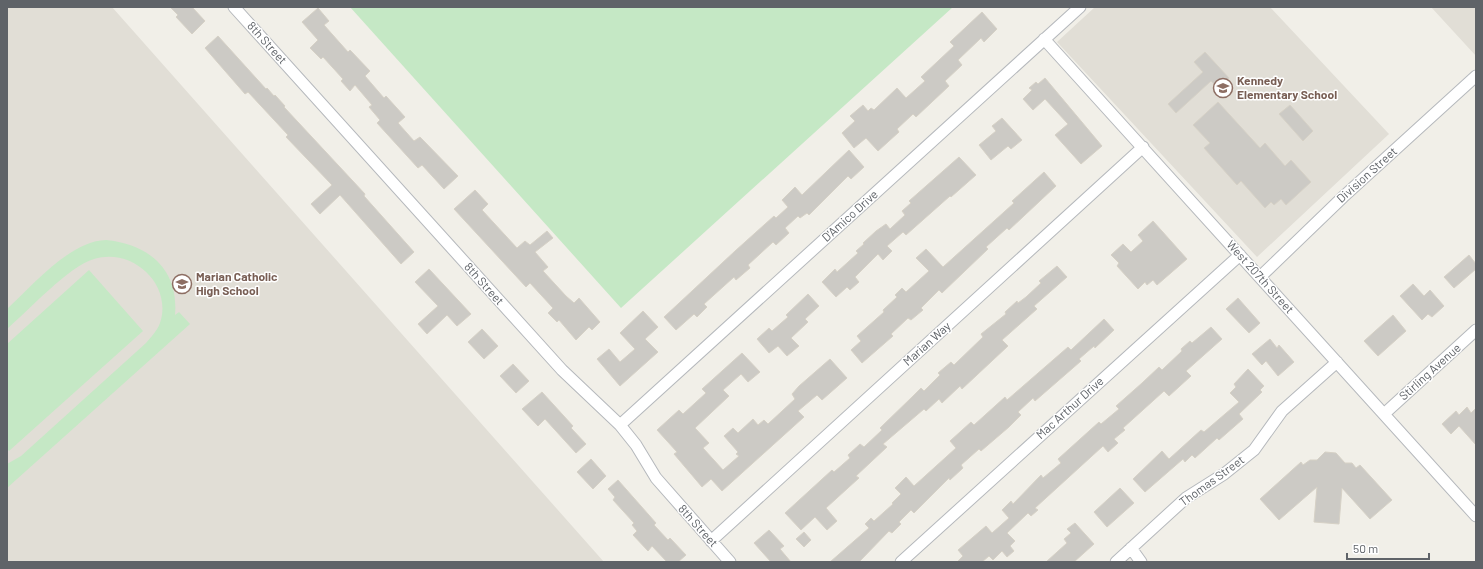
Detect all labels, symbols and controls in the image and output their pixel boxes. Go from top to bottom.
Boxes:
street label: 8th Street [245,18,290,66]
place label: Kennedy Elementary School [1237,73,1337,101]
school or university icon: Kennedy Elementary School [1212,77,1234,99]
street label: Division Street [1333,144,1399,205]
street label: D'Amico Drive [818,186,880,244]
street label: West 207th Street [1224,237,1297,316]
street label: 8th Street [462,259,507,307]
place label: Marian Catholic High School [196,269,278,297]
school or university icon: Marian Catholic High School [171,273,193,295]
street label: Marian Way [900,318,953,368]
street label: Stirling Avenue [1396,340,1463,403]
street label: Mac Arthur Drive [1033,373,1106,441]
street label: Thomas Street [1176,452,1247,508]
street label: 8th Street [676,501,721,549]
scale bar [1347,535,1429,561]
text: 50 m [1353,541,1378,555]

